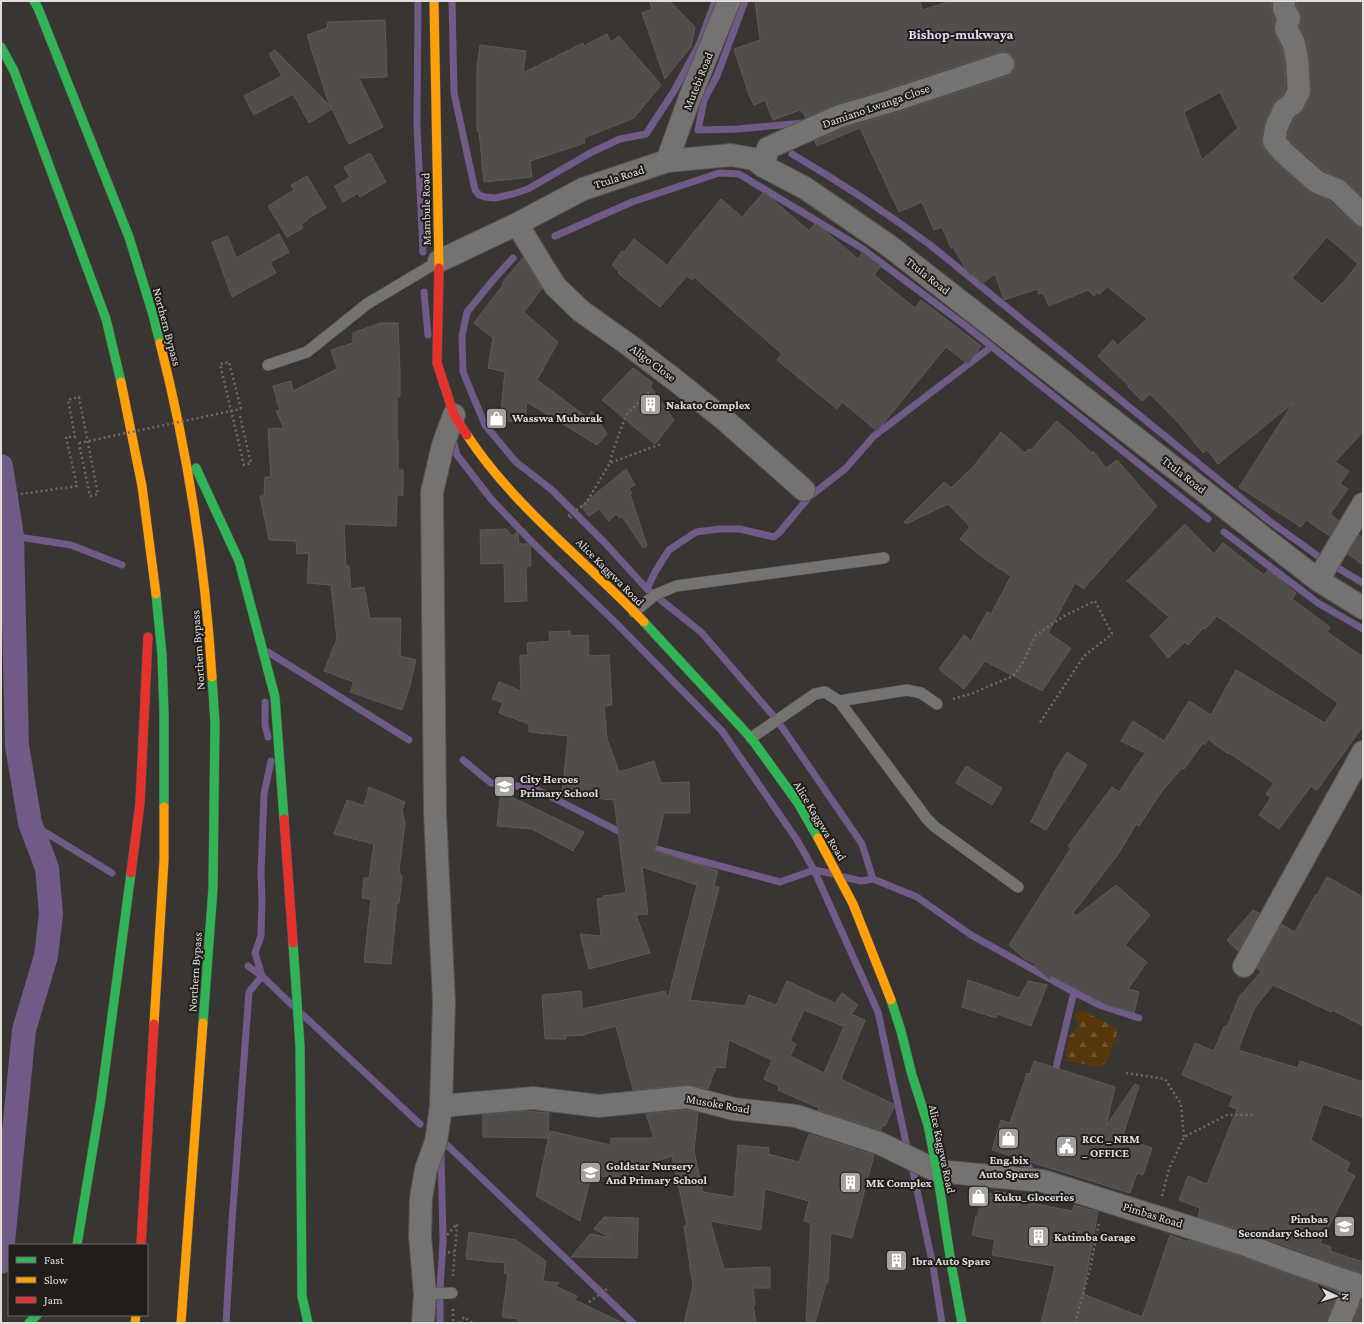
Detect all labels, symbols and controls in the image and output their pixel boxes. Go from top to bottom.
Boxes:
district label: Bishop-mukwaya [909,26,1014,42]
street label: Mutebi Road [680,49,716,112]
street label: Damiano Lwanga Close [820,81,932,131]
street label: Ttula Road [592,162,647,192]
street label: Mambule Road [418,172,434,245]
street label: Ttula Road [903,254,953,298]
street label: Northern Bypass [150,287,184,368]
street label: Aligo Close [628,341,678,385]
building icon: Nakato Complex [638,392,664,418]
place label: Nakato Complex [666,398,751,412]
shop icon: Wasswa Mubarak [484,405,510,431]
place label: Wasswa Mubarak [511,411,603,425]
street label: Ttula Road [1159,453,1209,497]
street label: Alice Kaggwa Road [573,535,647,609]
street label: Northern Bypass [188,609,208,690]
place label: City Heroes Primary School [520,772,599,800]
school or university icon: City Heroes Primary School [491,773,517,799]
street label: Alice Kaggwa Road [791,779,850,864]
street label: Northern Bypass [185,931,205,1012]
street label: Musoke Road [685,1092,752,1117]
street label: Alice Kaggwa Road [926,1103,958,1195]
shop icon: Eng.bix Auto Spares [996,1126,1022,1152]
place label: RCC _ NRM _ OFFICE [1082,1132,1140,1160]
public building icon: RCC _ NRM _ OFFICE [1053,1133,1079,1159]
place label: Eng.bix Auto Spares [978,1153,1039,1181]
place label: Goldstar Nursery And Primary School [605,1159,708,1187]
school or university icon: Goldstar Nursery And Primary School [578,1160,604,1186]
building icon: MK Complex [838,1170,864,1196]
place label: MK Complex [866,1176,933,1190]
shop icon: Kuku_Gloceries [966,1184,992,1210]
place label: Kuku_Gloceries [994,1190,1074,1204]
street label: Pimbas Road [1121,1199,1185,1231]
place label: Pimbas Secondary School [1238,1212,1329,1240]
school or university icon: Pimbas Secondary School [1331,1213,1357,1239]
building icon: Katimba Garage [1025,1224,1051,1250]
place label: Katimba Garage [1054,1230,1136,1244]
legend [8,1244,148,1316]
building icon: Ibra Auto Spare [883,1248,909,1274]
text: Fast [44,1253,65,1267]
place label: Ibra Auto Spare [912,1254,991,1268]
text: Slow [44,1273,68,1287]
north arrow [1316,1276,1356,1316]
text: Jam [43,1293,63,1307]
text: N [1340,1293,1352,1301]

